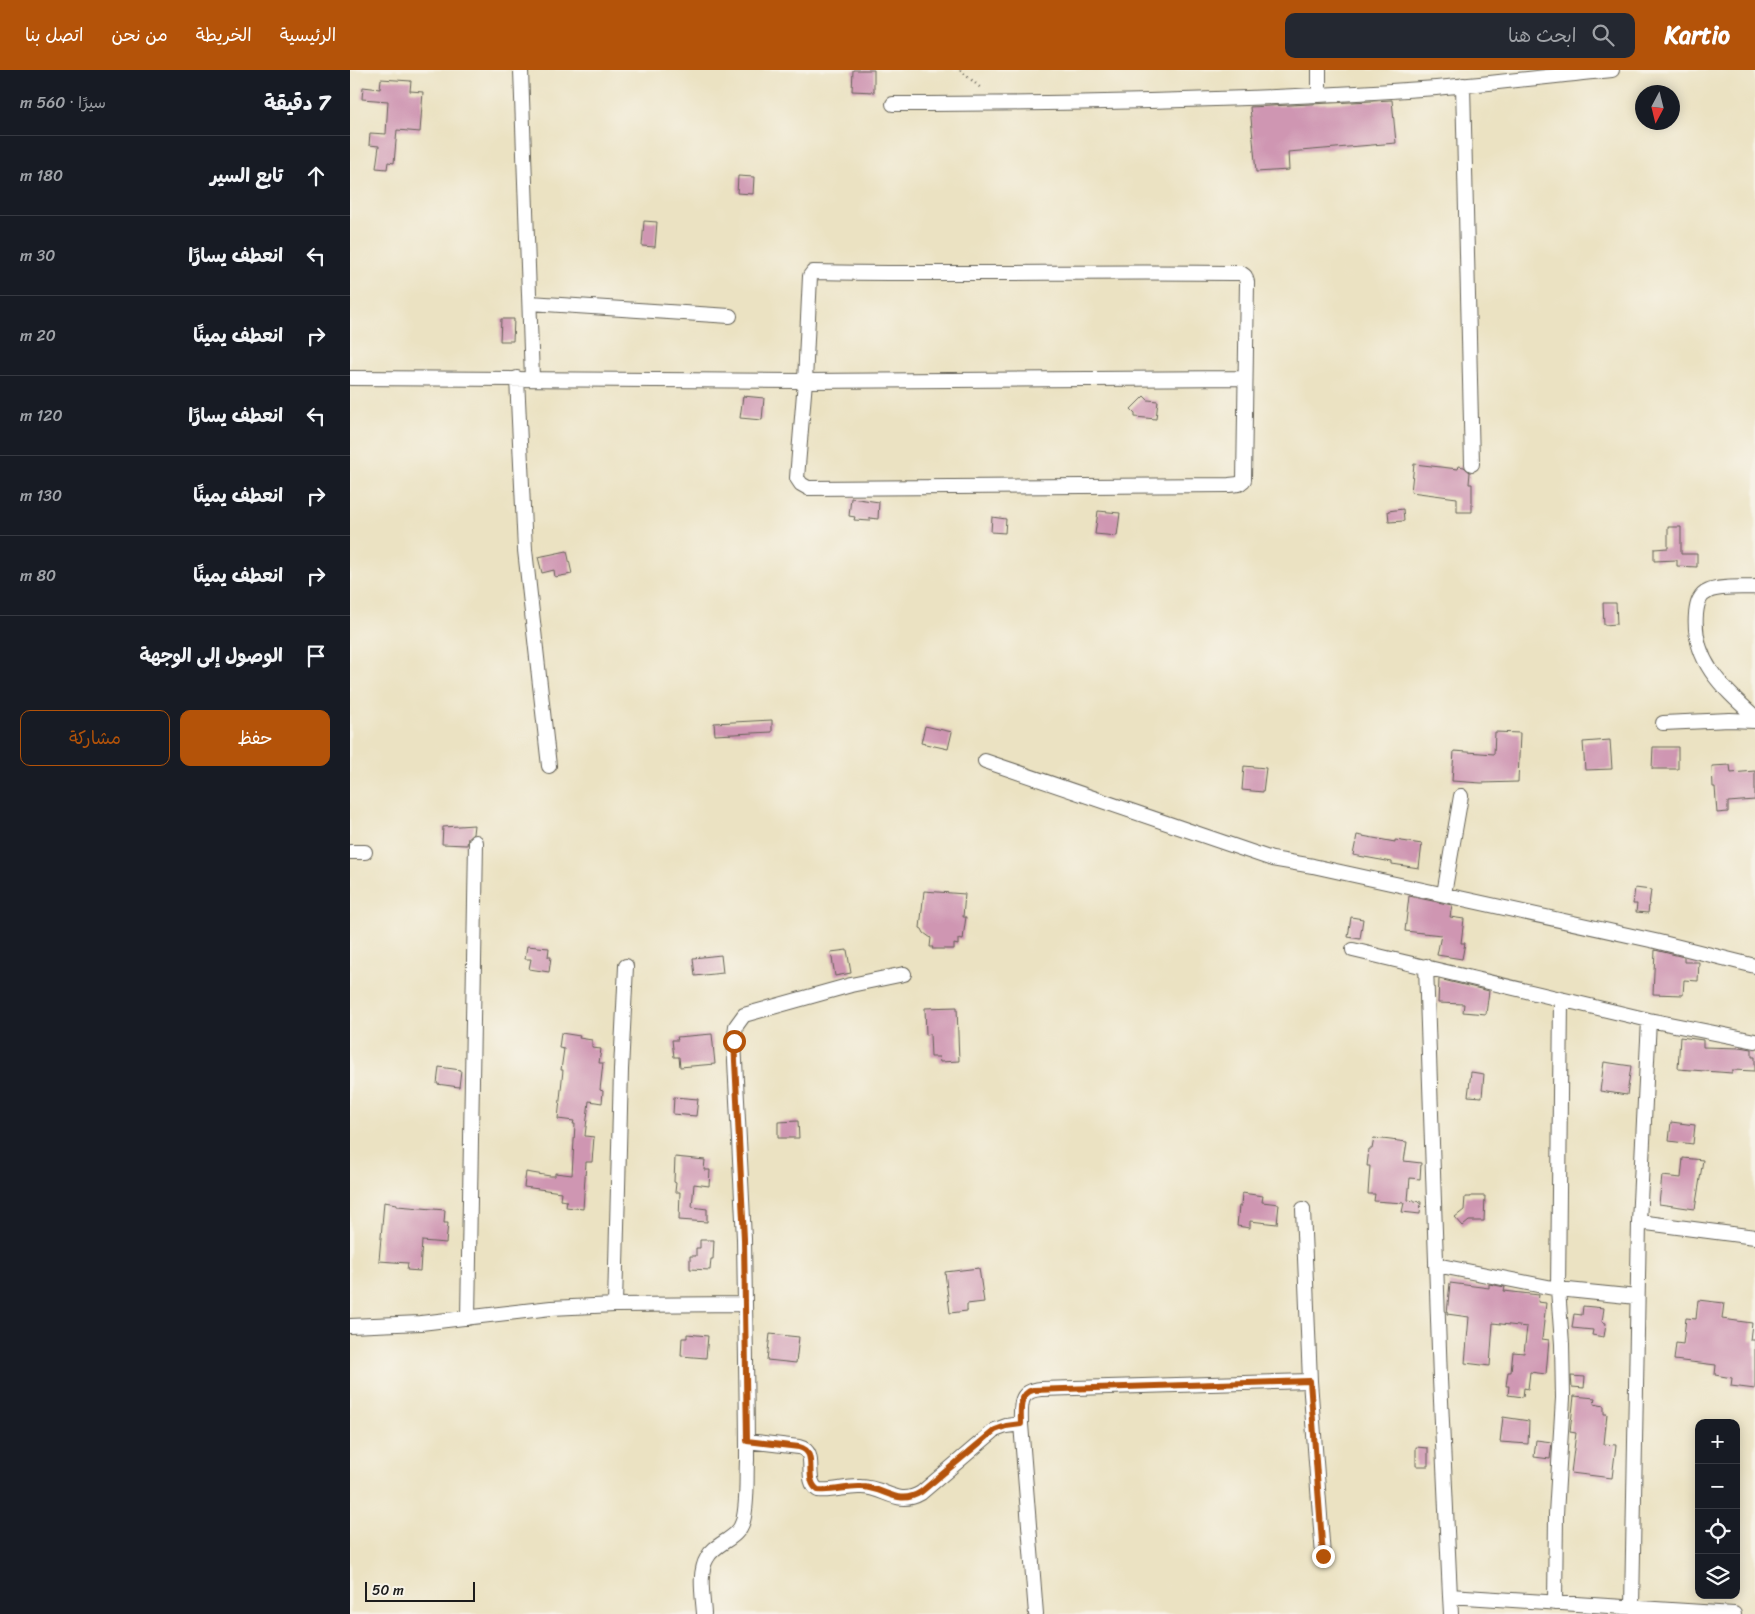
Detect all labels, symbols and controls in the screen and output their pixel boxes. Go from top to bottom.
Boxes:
search box [1285,13,1635,58]
text: Kartio [1665,14,1730,56]
text: اتصل بنا [25,19,84,51]
text: من نحن [112,19,168,51]
text: الخريطة [196,19,252,51]
text: الرئيسية [280,19,336,51]
text: ابحث هنا [1508,19,1577,52]
icon: search [1589,21,1617,49]
text: 7 دقيقة [264,84,330,122]
north arrow [1635,85,1680,130]
text: سيرًا · 560 m [20,88,106,117]
text: تابع السير [210,159,283,192]
text: 180 m [20,161,63,190]
icon: ahead [302,162,330,190]
text: انعطف يسارًا [188,239,283,272]
text: 30 m [20,241,55,270]
icon: left [302,242,330,270]
text: انعطف يمينًا [193,319,283,352]
text: 20 m [20,321,56,350]
icon: right [302,322,330,350]
text: انعطف يسارًا [188,399,283,432]
text: 120 m [20,401,63,430]
icon: left [302,402,330,430]
text: انعطف يمينًا [193,479,283,512]
text: 130 m [20,481,62,510]
icon: right [302,482,330,510]
text: انعطف يمينًا [193,559,283,592]
text: 80 m [20,561,56,590]
icon: right [302,562,330,590]
text: الوصول إلى الوجهة [140,639,283,672]
icon: arrive [302,642,330,670]
button: مشاركة [20,710,170,766]
button: حفظ [180,710,330,766]
route start [723,1030,746,1053]
map controls [1695,1419,1740,1599]
button: + [1695,1419,1740,1464]
button: − [1695,1464,1740,1509]
button: locate [1695,1509,1740,1554]
route end [1312,1545,1335,1568]
button: layers [1695,1554,1740,1599]
text: 50 m [372,1578,404,1603]
scale bar [365,1579,475,1602]

